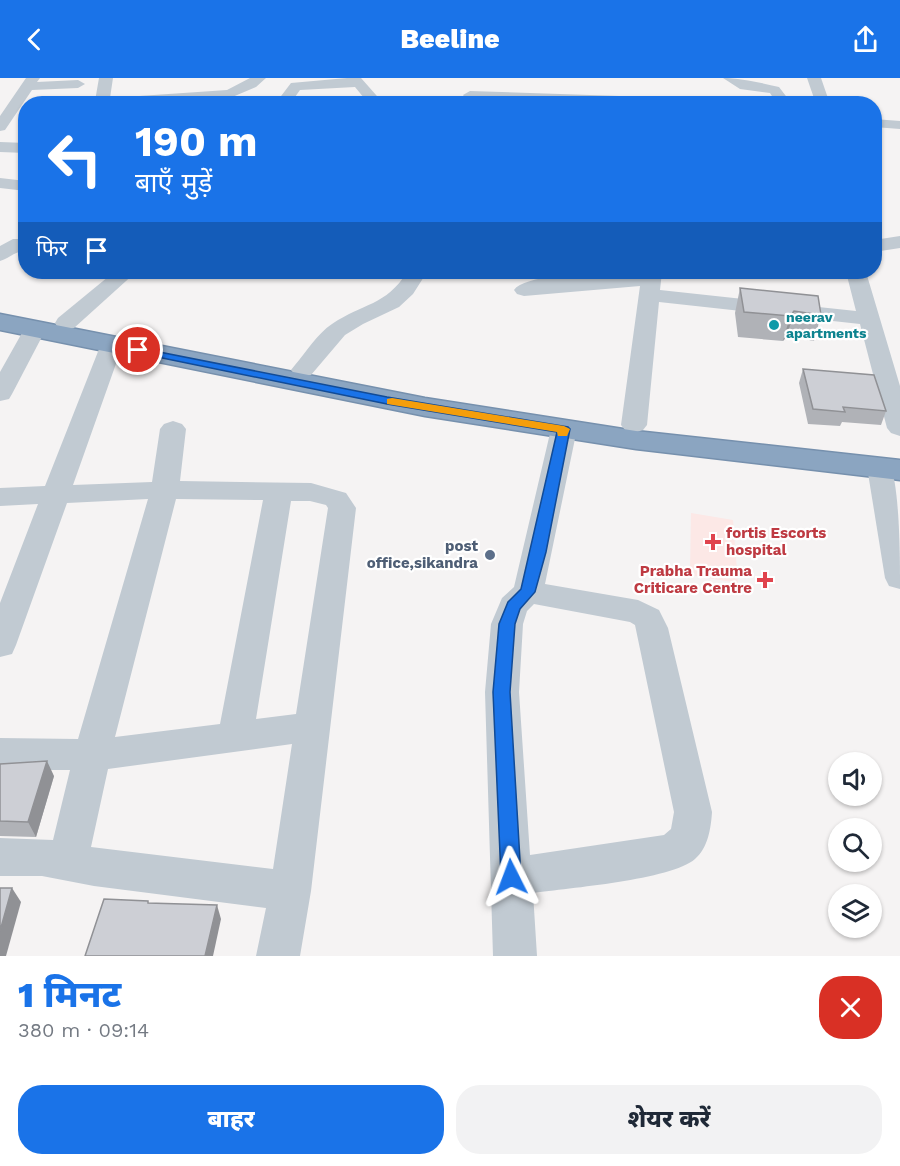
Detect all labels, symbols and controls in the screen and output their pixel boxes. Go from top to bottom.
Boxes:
icon: back [18,23,51,56]
text: Beeline [400,23,500,55]
icon: share [849,23,882,56]
text: 190 m [135,117,258,166]
icon: left [36,120,114,198]
text: बाएँ मुड़ें [135,167,212,199]
icon: arrive [80,234,113,267]
text: फिर [36,236,68,261]
place label: neerav apartments [786,309,867,341]
marker: neerav apartments [767,318,781,332]
pin [112,324,163,375]
icon: arrive [121,333,154,366]
place label: fortis Escorts hospital [726,524,826,559]
marker: fortis Escorts hospital [704,533,722,551]
place label: post office,sikandra [367,537,478,572]
marker: post office,sikandra [483,548,497,562]
place label: Prabha Trauma Criticare Centre [634,562,752,597]
marker: Prabha Trauma Criticare Centre [756,571,774,589]
map controls [828,752,882,938]
button: sound [828,752,882,806]
button: search [828,818,882,872]
position arrow [479,845,543,909]
button: layers [828,884,882,938]
text: 1 मिनट [18,974,121,1016]
button: close [819,976,882,1039]
text: 380 m · 09:14 [18,1018,149,1042]
button: बाहर [18,1085,444,1154]
button: शेयर करें [456,1085,882,1154]

